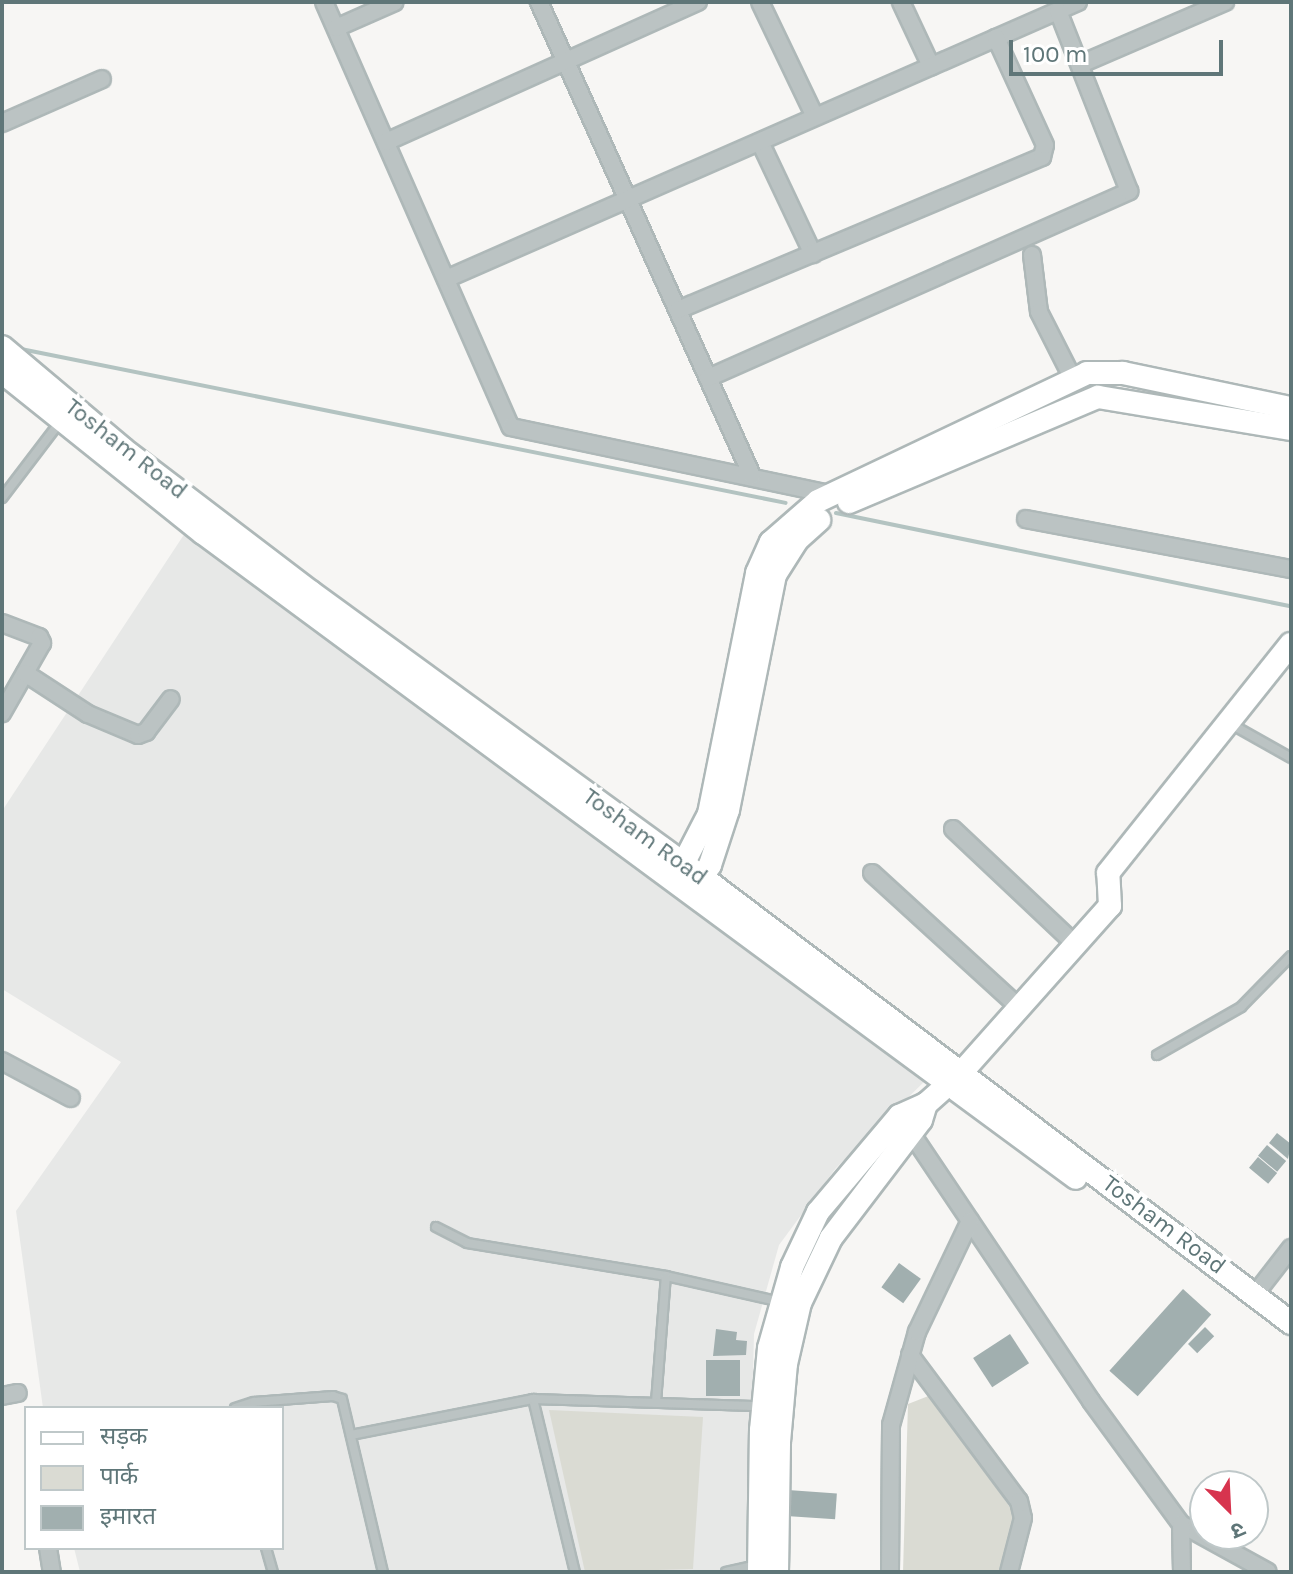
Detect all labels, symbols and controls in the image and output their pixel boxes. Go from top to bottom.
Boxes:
scale bar [1013,24,1227,74]
text: 100 m [1023,40,1088,68]
street label: Tosham Road [59,392,193,506]
street label: Tosham Road [577,782,713,892]
street label: Tosham Road [1097,1169,1231,1281]
legend [24,1406,284,1550]
text: सड़क [100,1422,148,1450]
text: पार्क [100,1462,138,1490]
north arrow [1189,1470,1269,1550]
text: इमारत [100,1502,156,1530]
text: उ [1227,1516,1249,1545]

